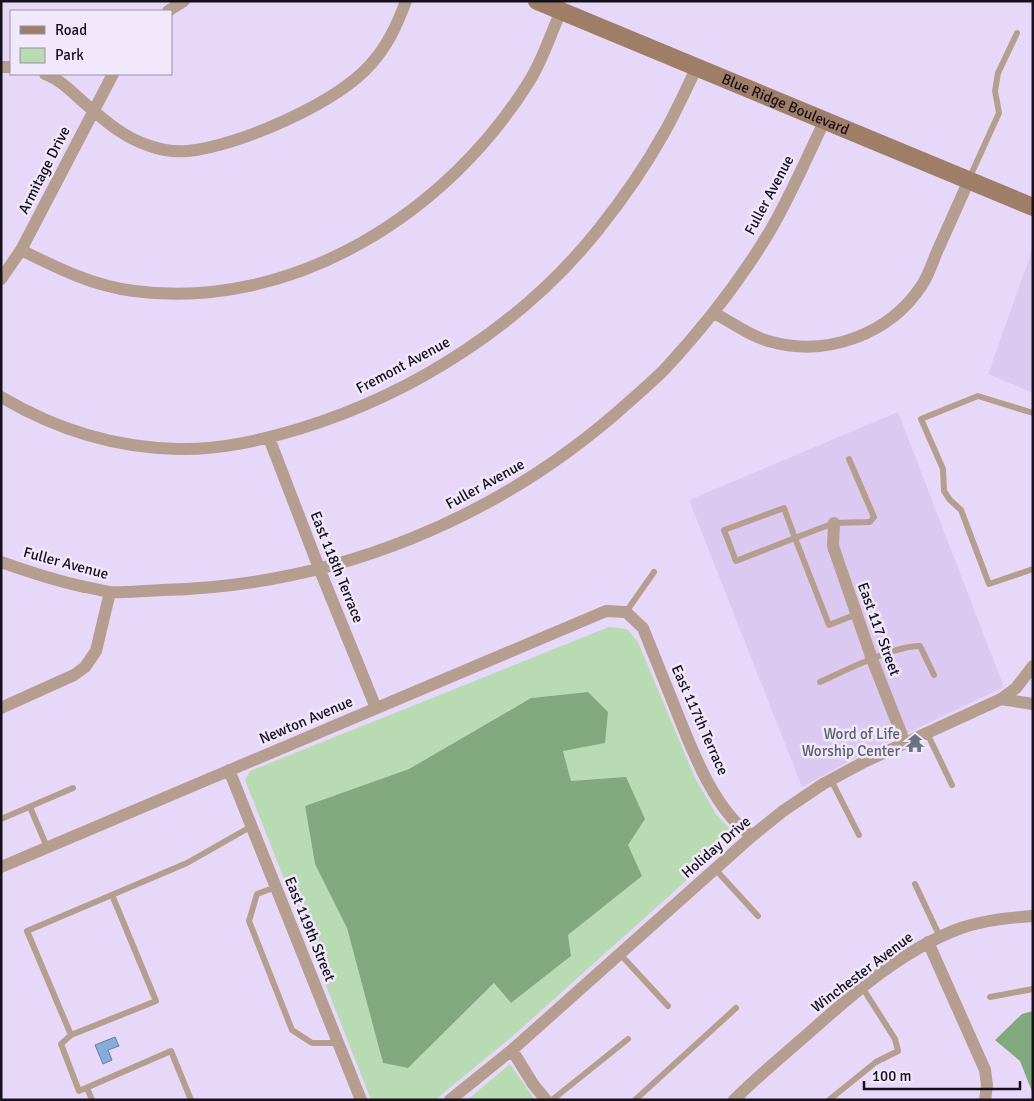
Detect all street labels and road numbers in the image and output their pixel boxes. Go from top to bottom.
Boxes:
street label: Blue Ridge Boulevard [719,70,852,139]
street label: Armitage Drive [14,123,74,217]
street label: Fuller Avenue [741,152,797,238]
street label: Fremont Avenue [353,333,453,397]
street label: Fuller Avenue [442,455,528,513]
street label: East 118th Terrace [306,509,368,625]
street label: Fuller Avenue [21,543,111,583]
street label: East 117 Street [854,580,904,678]
street label: East 117th Terrace [668,662,732,778]
street label: Newton Avenue [257,692,355,748]
street label: Holiday Drive [678,812,754,882]
street label: East 119th Street [281,874,339,984]
street label: Winchester Avenue [808,928,916,1016]

